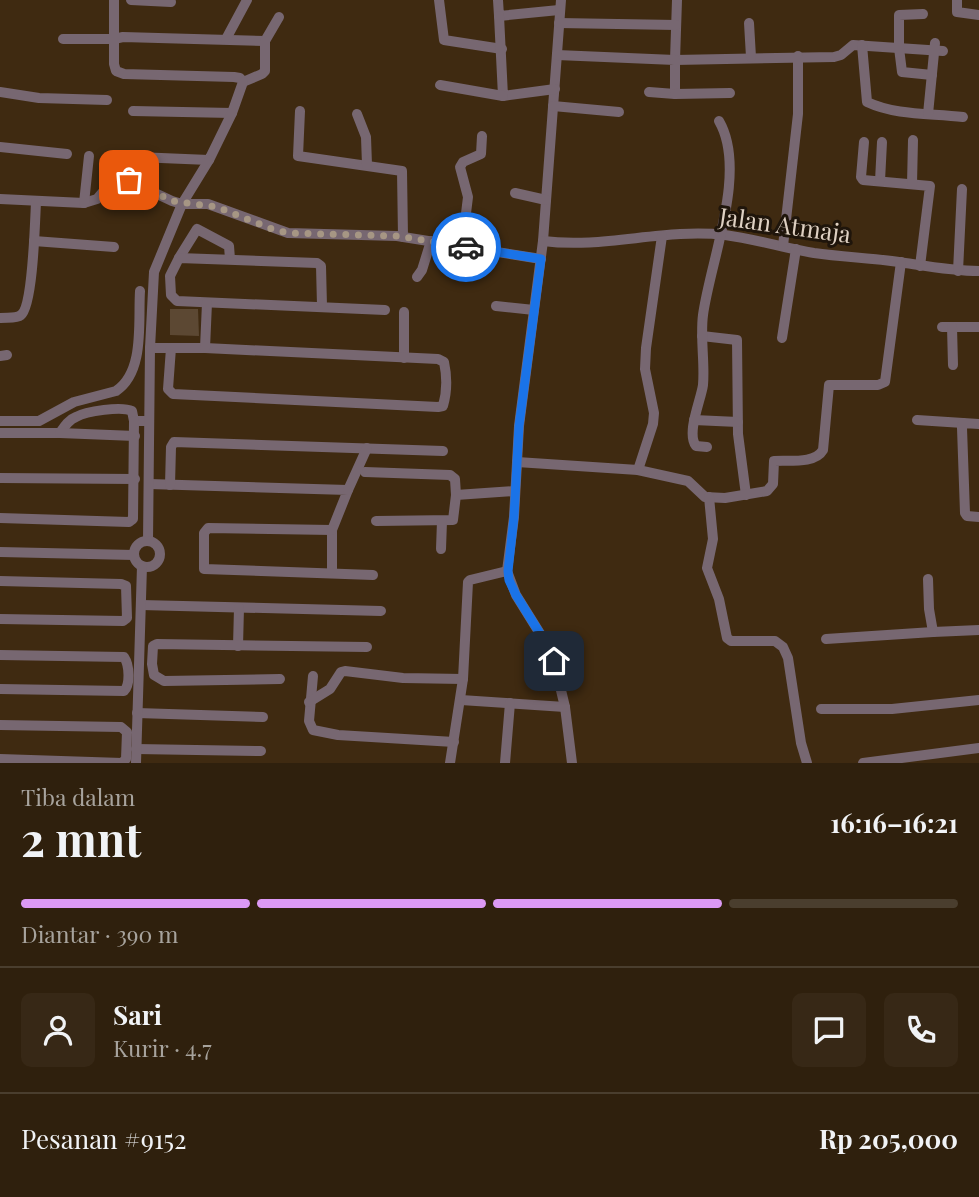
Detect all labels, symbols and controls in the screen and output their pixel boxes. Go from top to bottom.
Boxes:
pin [99,150,159,210]
icon: bag [110,161,148,199]
street label: Jalan Atmaja [716,199,853,249]
courier [431,212,501,282]
icon: car [447,228,485,266]
pin [524,631,584,691]
icon: home [535,642,573,680]
text: Tiba dalam [21,781,135,812]
text: 16:16–16:21 [830,805,958,840]
text: 2 mnt [21,807,141,869]
text: Diantar · 390 m [21,918,178,949]
button: person [21,993,95,1067]
button: chat [792,993,866,1067]
button: phone [884,993,958,1067]
text: Sari [113,997,162,1032]
text: Kurir · 4.7 [113,1032,212,1063]
text: Pesanan #9152 [21,1121,186,1156]
text: Rp 205,000 [819,1121,958,1156]

